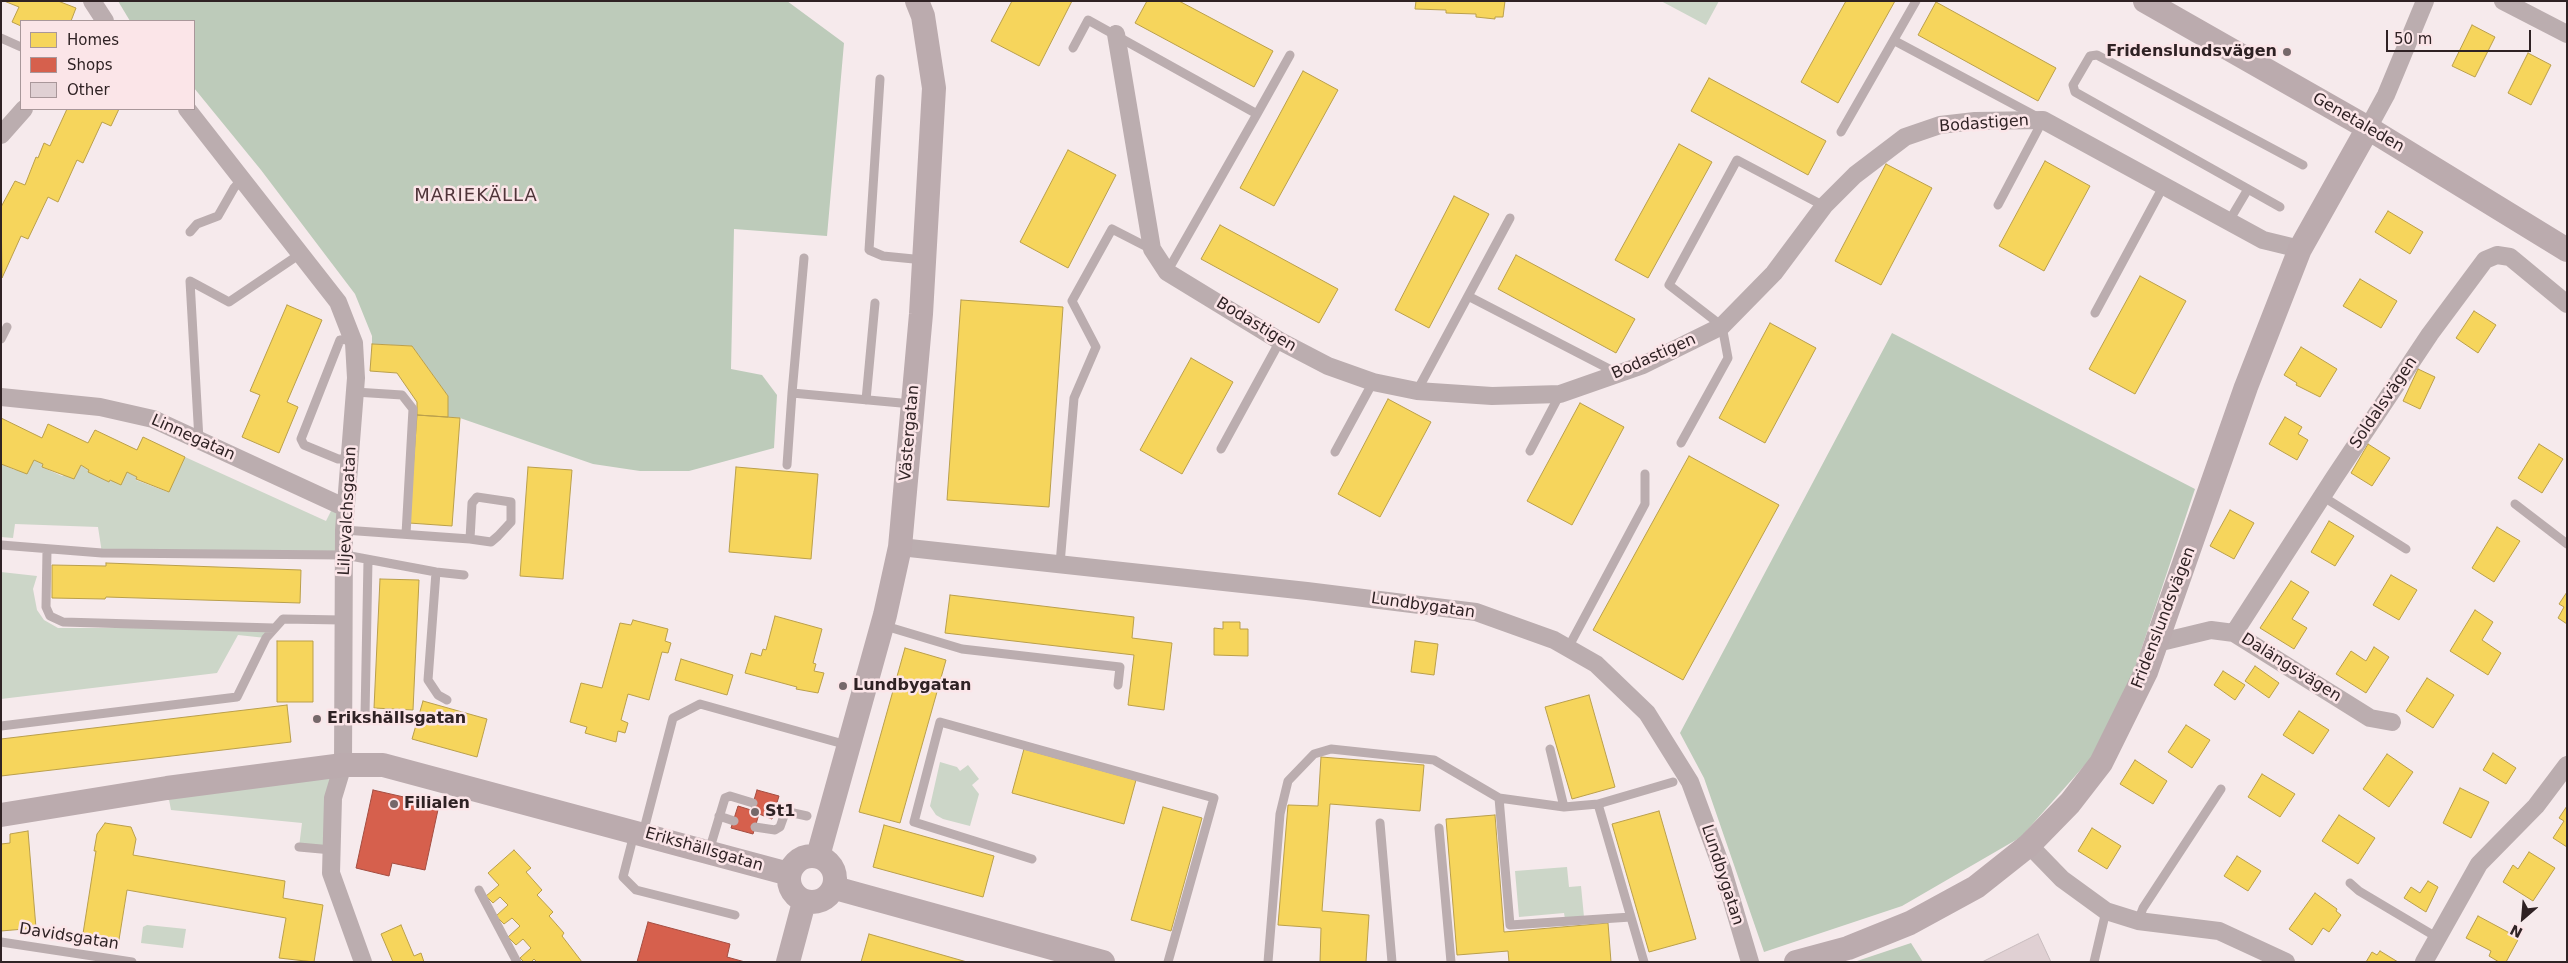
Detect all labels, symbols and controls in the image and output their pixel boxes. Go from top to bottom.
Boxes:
legend [20,20,195,110]
scale bar [2388,20,2533,52]
text: 50 m [2394,30,2432,48]
text: Homes [67,31,119,49]
place label: Fridenslundsvägen [2106,42,2277,62]
marker: Fridenslundsvägen [2281,46,2293,58]
text: Shops [67,56,113,74]
text: Other [67,81,110,99]
street label: Genetaleden [2309,89,2407,157]
street label: Bodastigen [1938,111,2030,137]
district label: MARIEKÄLLA [413,185,539,207]
street label: Bodastigen [1213,294,1299,356]
street label: Bodastigen [1609,330,1699,384]
street label: Soldalsvägen [2346,353,2422,453]
street label: Västergatan [896,384,924,482]
street label: Linnegatan [148,411,238,465]
street label: Liljevalchsgatan [335,446,361,576]
street label: Fridenslundsvägen [2128,544,2200,692]
street label: Lundbygatan [1370,589,1476,623]
street label: Dalängsvägen [2237,630,2345,706]
place label: Lundbygatan [853,676,971,696]
marker: Lundbygatan [837,680,849,692]
place label: Erikshällsgatan [327,709,466,729]
marker: Erikshällsgatan [311,713,323,725]
place label: Filialen [404,794,470,814]
marker: Filialen [388,798,400,810]
place label: St1 [765,802,795,822]
marker: St1 [749,806,761,818]
street label: Lundbygatan [1697,822,1747,928]
street label: Erikshällsgatan [643,824,765,876]
north arrow [2498,893,2548,943]
street label: Davidsgatan [18,920,120,954]
text: N [2507,922,2525,941]

